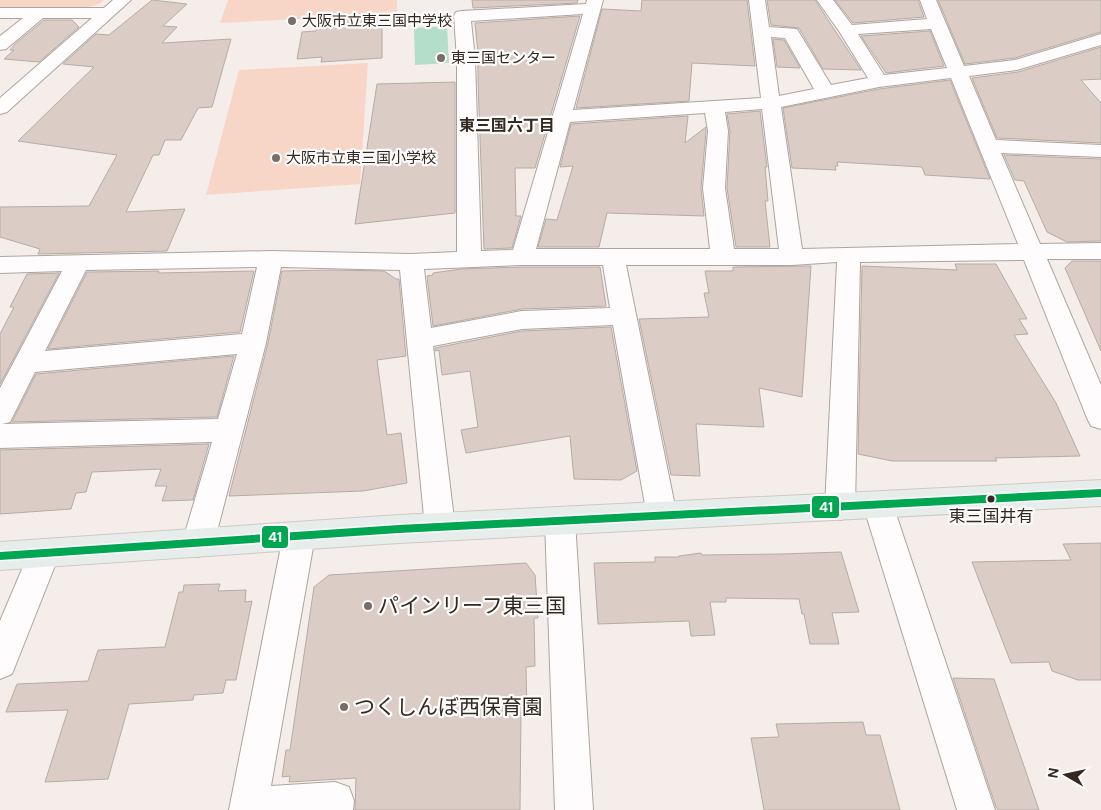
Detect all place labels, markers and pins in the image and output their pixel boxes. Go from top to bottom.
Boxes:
place label: 大阪市立東三国中学校 [302,11,452,31]
marker: 大阪市立東三国中学校 [286,15,298,27]
place label: 東三国センター [451,48,556,68]
marker: 東三国センター [435,52,447,64]
place label: 大阪市立東三国小学校 [286,148,436,168]
marker: 大阪市立東三国小学校 [270,152,282,164]
marker: 東三国井有 [986,494,996,504]
place label: 東三国井有 [949,505,1034,527]
place label: パインリーフ東三国 [378,592,566,620]
marker: パインリーフ東三国 [362,600,374,612]
place label: つくしんぼ西保育園 [354,693,543,721]
marker: つくしんぼ西保育園 [338,701,350,713]

